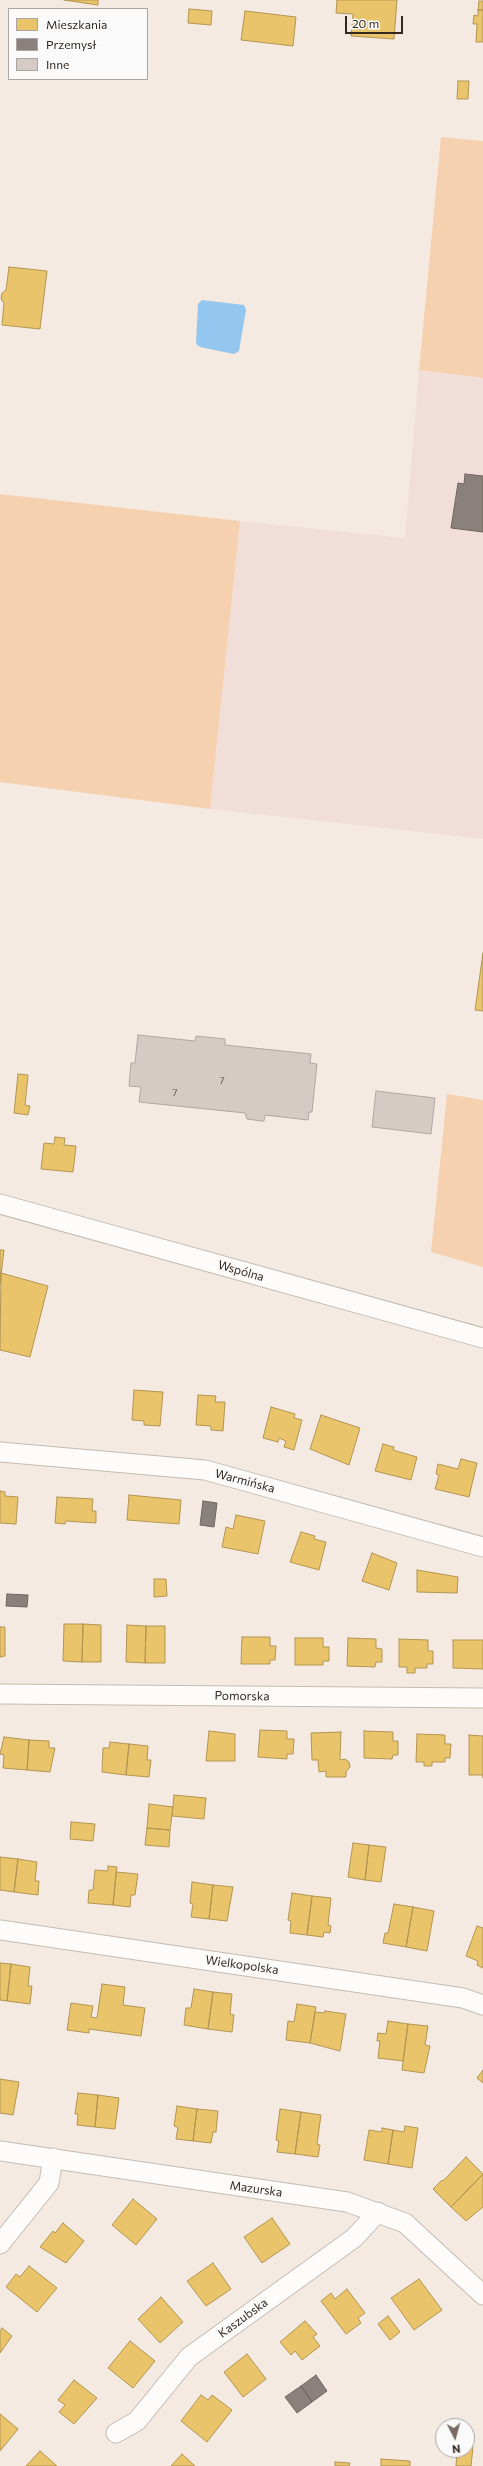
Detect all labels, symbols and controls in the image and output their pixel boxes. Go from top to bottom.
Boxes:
legend [8,8,148,80]
scale bar [347,8,405,34]
text: 20 m [352,16,379,30]
text: Mieszkania [46,17,107,31]
text: Przemysł [46,37,96,51]
text: Inne [46,57,69,71]
house number: 7 [219,1075,225,1087]
house number: 7 [172,1087,178,1099]
street label: Wspólna [216,1258,266,1284]
street label: Warmińska [214,1466,276,1496]
street label: Pomorska [214,1688,270,1704]
street label: Wielkopolska [205,1953,279,1977]
street label: Mazurska [229,2178,283,2200]
street label: Kaszubska [215,2295,271,2341]
north arrow [435,2418,475,2458]
text: N [451,2443,461,2456]

